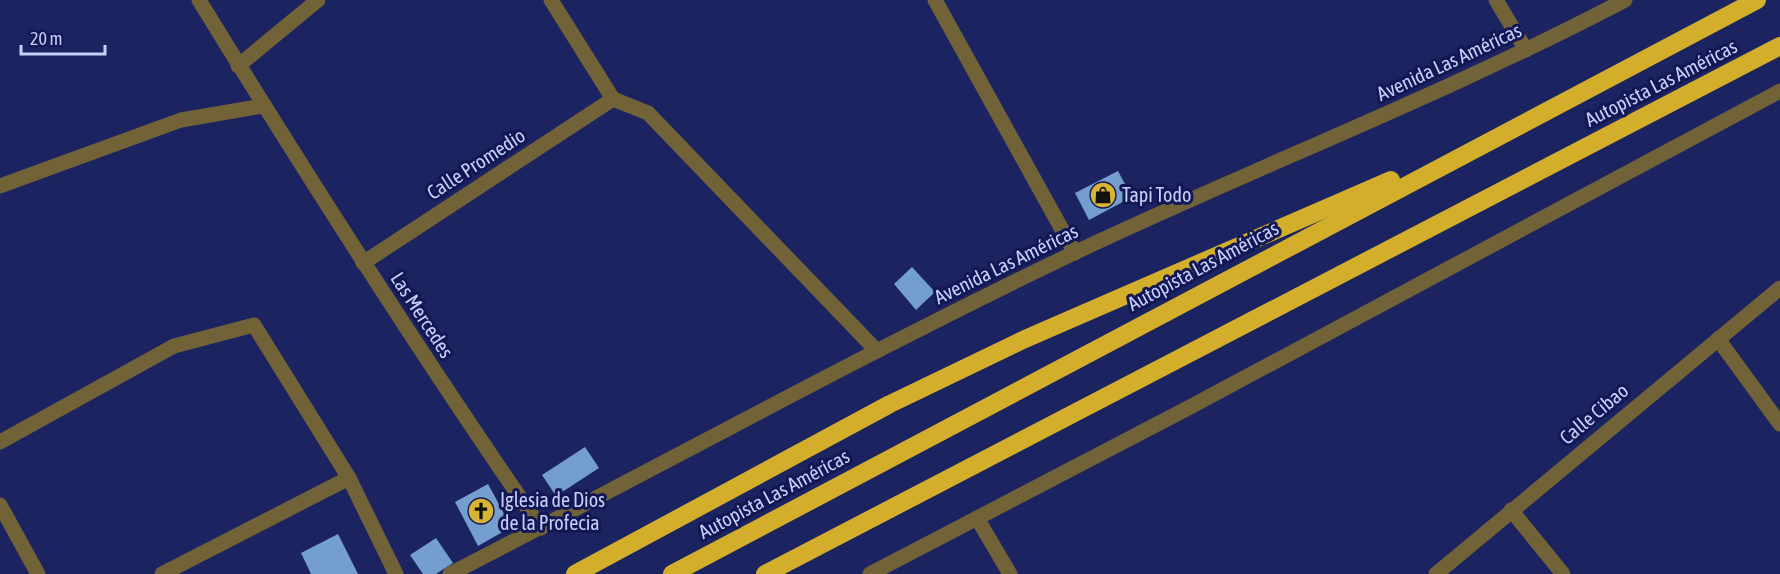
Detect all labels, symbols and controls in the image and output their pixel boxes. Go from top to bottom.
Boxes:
scale bar [21,18,105,56]
street label: Avenida Las Américas [1373,18,1525,105]
text: 20 m [30,28,62,49]
street label: Autopista Las Américas [1581,34,1741,131]
street label: Calle Promedio [422,123,529,204]
shop icon: Tapi Todo [1088,180,1118,210]
place label: Tapi Todo [1122,183,1191,206]
street label: Autopista Las Américas [1123,216,1282,315]
street label: Avenida Las Américas [930,219,1081,308]
street label: Las Mercedes [386,268,459,362]
street label: Calle Cibao [1555,378,1633,449]
street label: Autopista Las Américas [694,444,853,543]
place label: Iglesia de Dios de la Profecia [500,488,605,534]
church icon: Iglesia de Dios de la Profecia [466,496,496,526]

